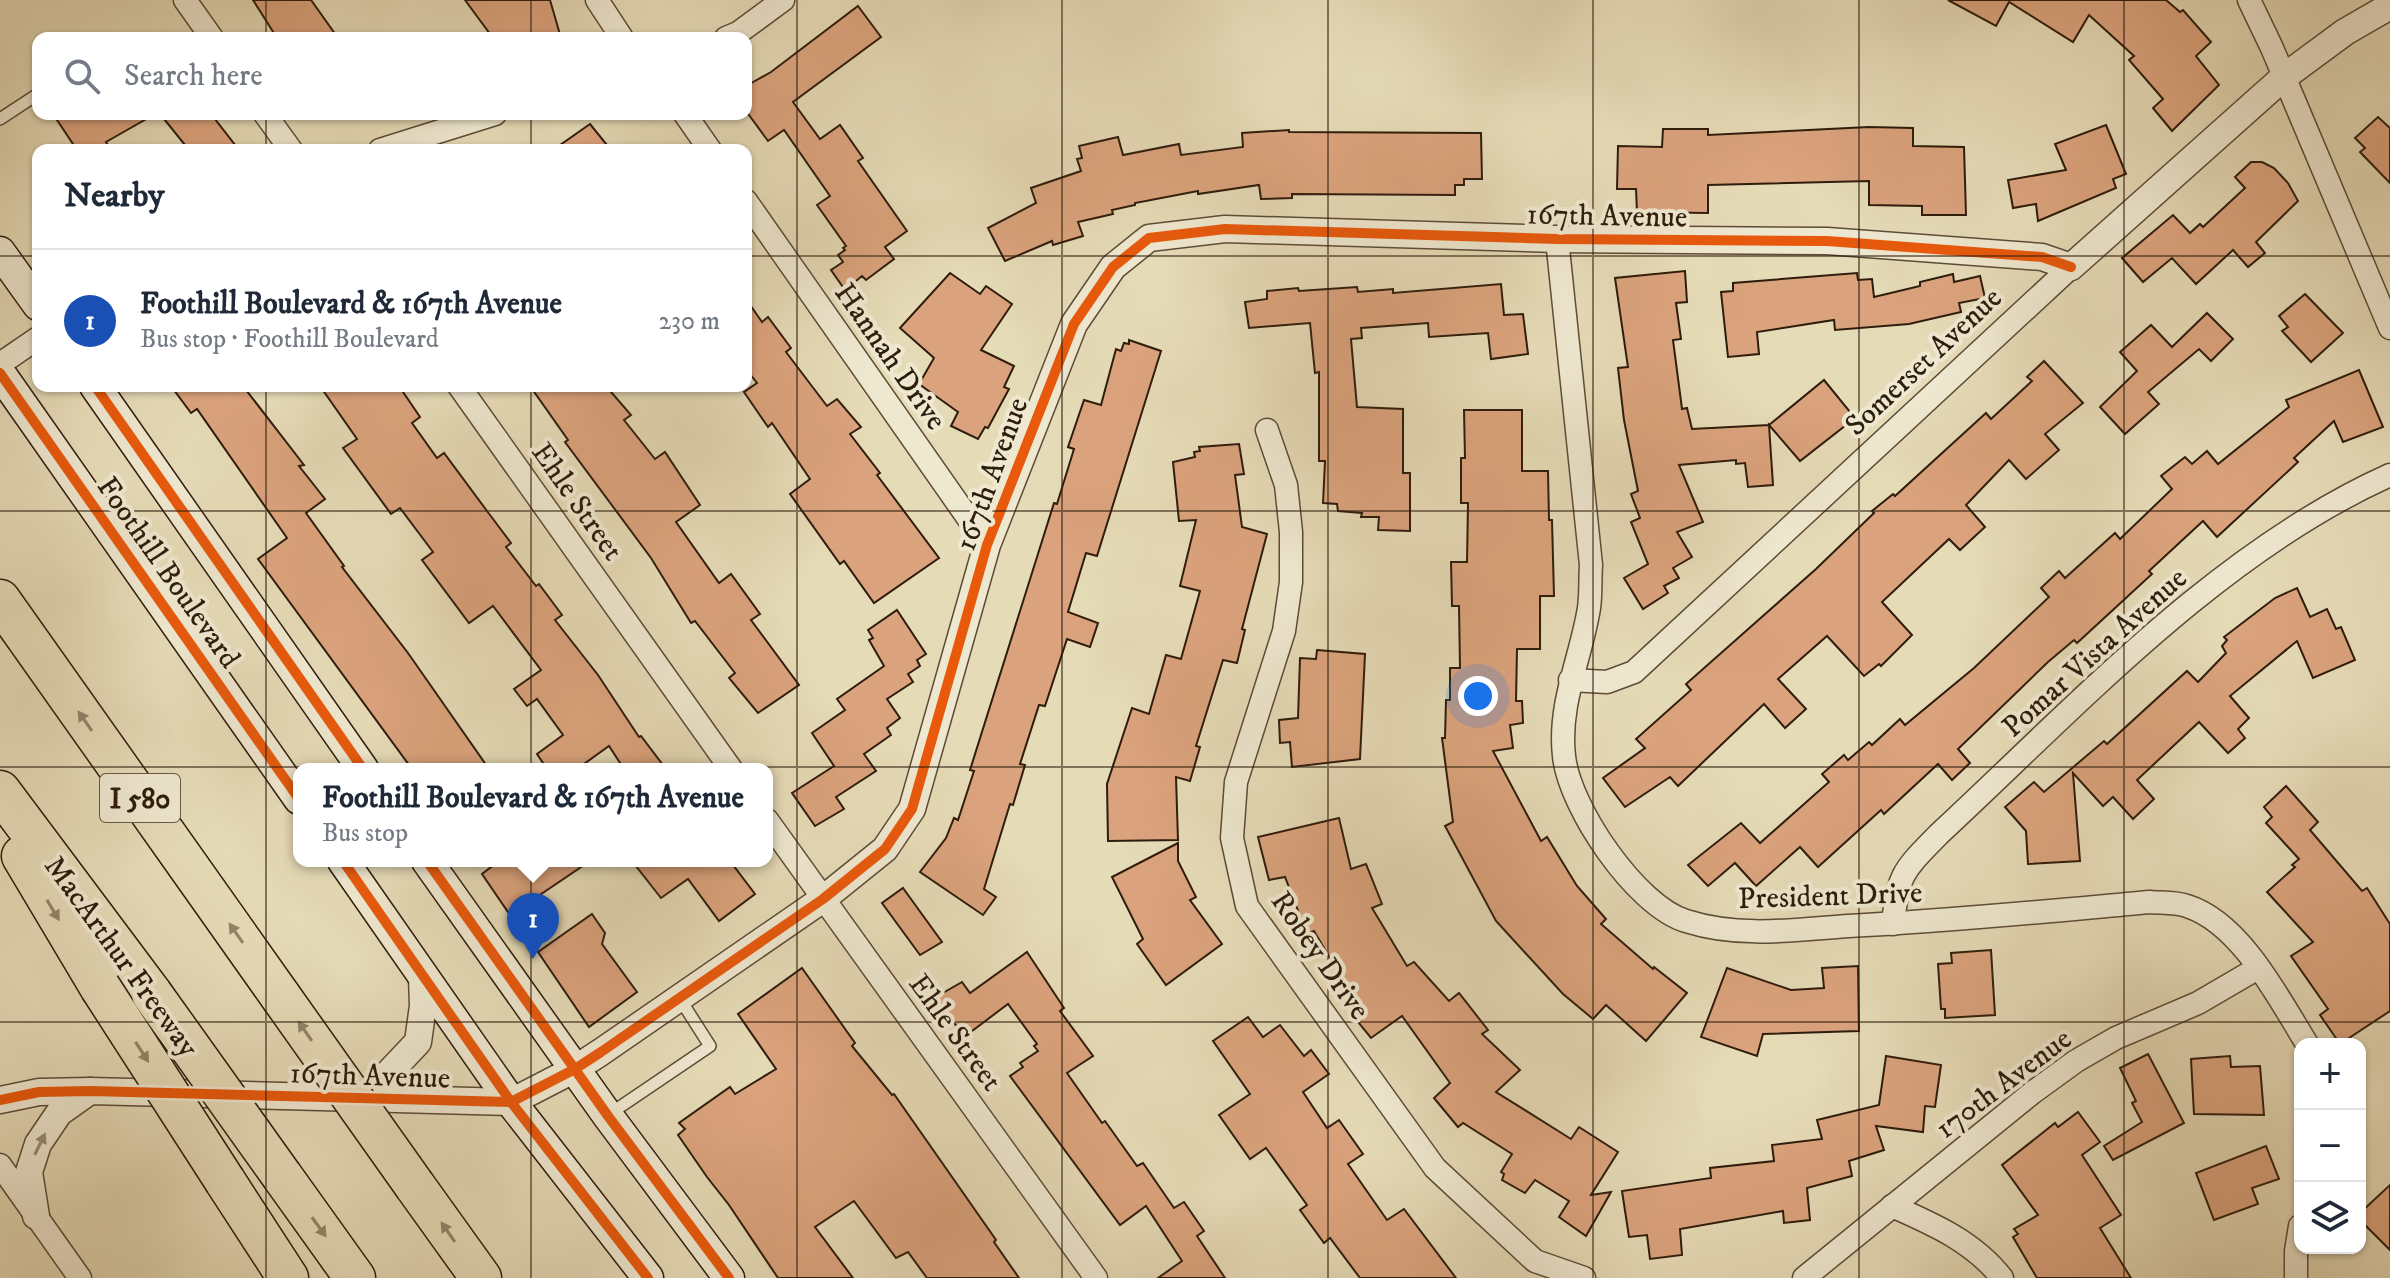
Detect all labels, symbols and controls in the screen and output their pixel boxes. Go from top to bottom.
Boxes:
search box [32,32,752,120]
icon: search [60,54,104,98]
text: Search here [124,58,263,95]
text: Nearby [64,175,165,217]
street label: 167th Avenue [1526,197,1688,236]
street label: Hannah Drive [826,276,954,438]
street label: Somerset Avenue [1838,280,2010,444]
text: Foothill Boulevard & 167th Avenue [140,286,562,323]
text: 1 [85,305,95,338]
text: 230 m [658,305,720,338]
text: Bus stop · Foothill Boulevard [140,323,439,356]
street label: 167th Avenue [948,393,1037,556]
street label: Ehle Street [523,436,631,568]
street label: Foothill Boulevard [88,470,248,676]
street label: Pomar Vista Avenue [1995,560,2195,746]
your location [1458,676,1498,716]
one-way arrow [78,710,94,731]
popup [293,763,773,867]
road number: I 580 [100,774,180,822]
text: Foothill Boulevard & 167th Avenue [322,780,744,817]
text: Bus stop [322,817,408,850]
street label: MacArthur Freeway [35,849,207,1065]
street label: President Drive [1737,875,1923,918]
street label: Robey Drive [1262,884,1377,1027]
pin: 1 [507,893,559,959]
one-way arrow [45,899,59,921]
one-way arrow [228,922,244,944]
street label: Ehle Street [900,967,1010,1099]
one-way arrow [298,1020,313,1041]
street label: 170th Avenue [1928,1021,2079,1147]
map controls [2294,1038,2366,1254]
button: + [2294,1038,2366,1110]
one-way arrow [134,1042,149,1063]
street label: 167th Avenue [289,1055,451,1098]
button: − [2294,1110,2366,1182]
one-way arrow [33,1132,47,1155]
button: layers [2294,1182,2366,1254]
one-way arrow [311,1217,326,1238]
one-way arrow [441,1221,456,1242]

